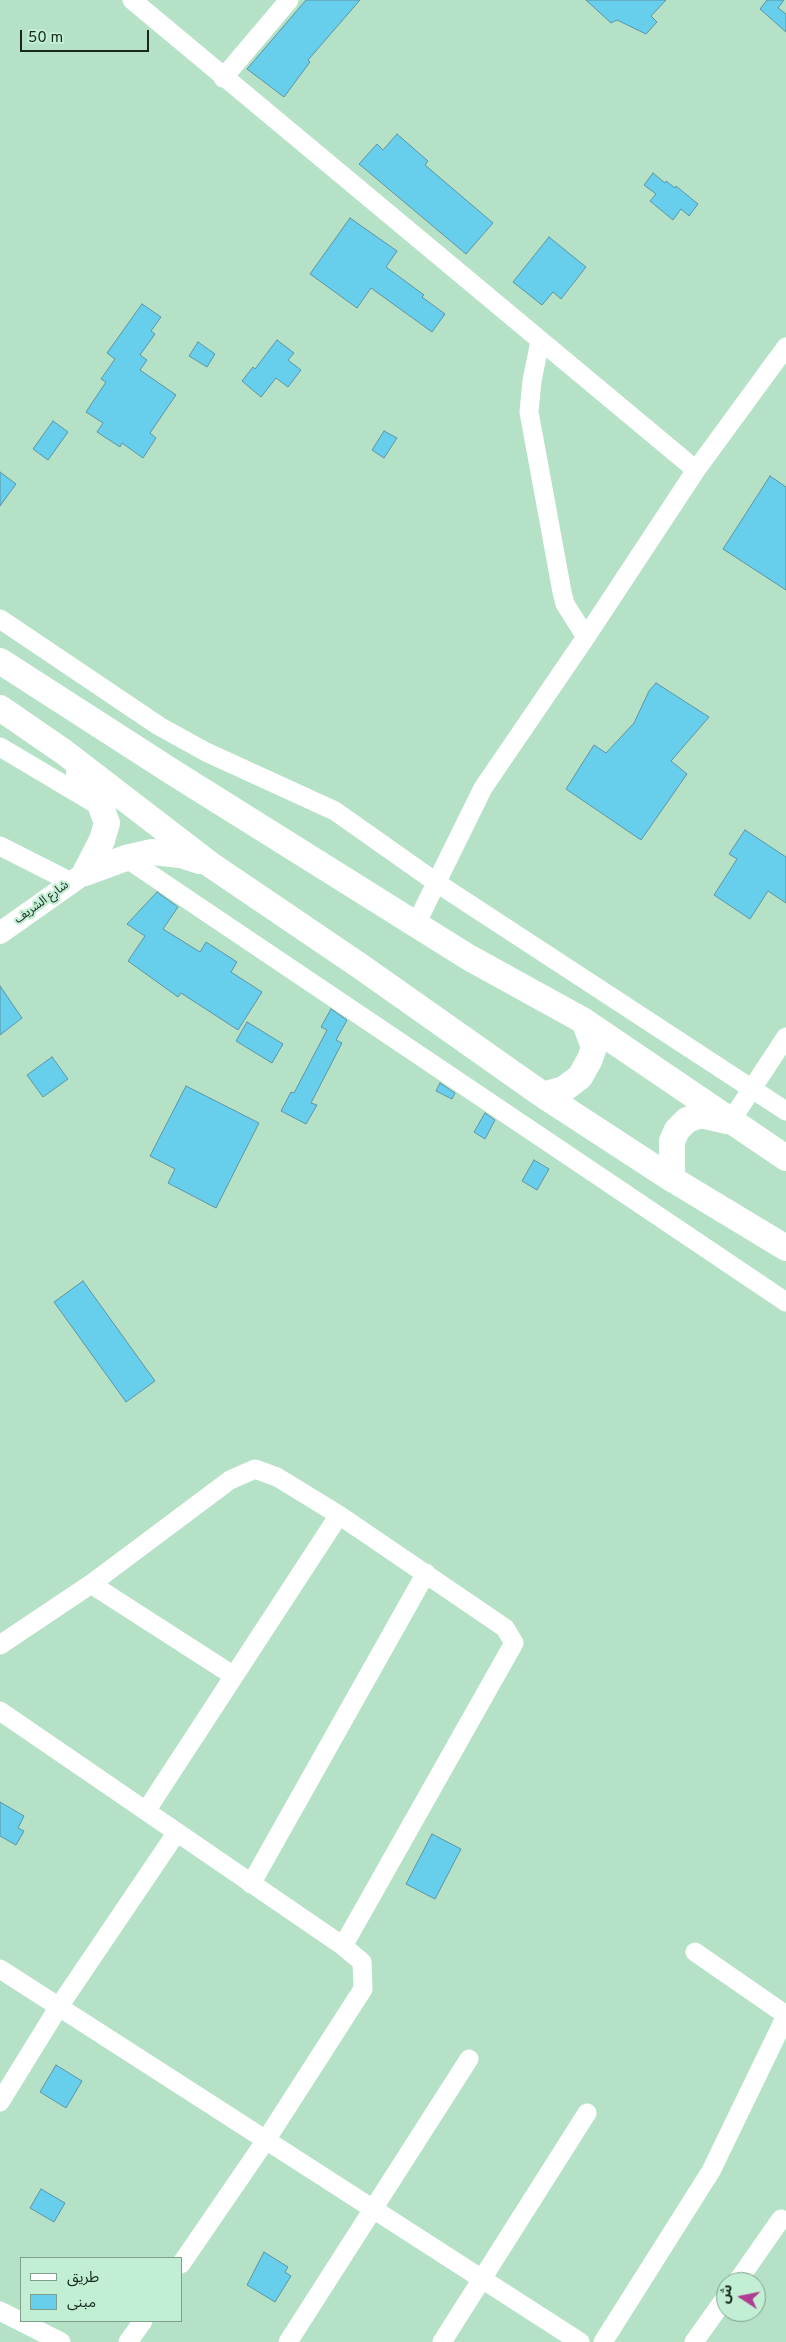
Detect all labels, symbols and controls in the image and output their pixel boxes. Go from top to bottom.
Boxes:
scale bar [22,20,151,52]
text: 50 m [28,29,63,48]
street label: شارع الشريف [12,879,72,927]
legend [20,2257,182,2322]
text: طريق [67,2269,99,2288]
north arrow [716,2272,766,2322]
text: ش [717,2283,737,2305]
text: مبنى [67,2294,96,2313]

